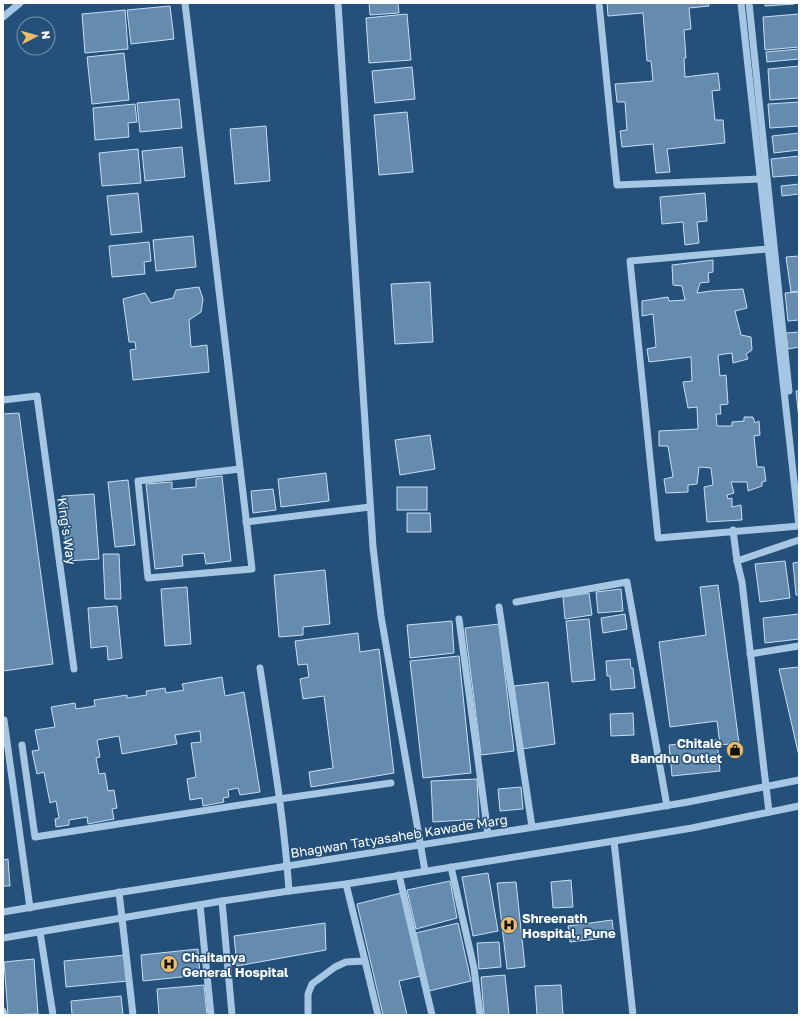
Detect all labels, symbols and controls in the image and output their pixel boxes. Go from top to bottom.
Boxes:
north arrow [16,16,56,56]
text: N [40,30,53,40]
street label: King's Way [54,496,80,566]
place label: Chitale Bandhu Outlet [631,735,722,766]
shop icon: Chitale Bandhu Outlet [725,740,745,760]
street label: Bhagwan Tatyasaheb Kawade Marg [289,811,509,861]
place label: Shreenath Hospital, Pune [522,910,616,941]
hospital icon: Shreenath Hospital, Pune [499,915,519,935]
place label: Chaitanya General Hospital [182,949,289,980]
hospital icon: Chaitanya General Hospital [159,954,179,974]

